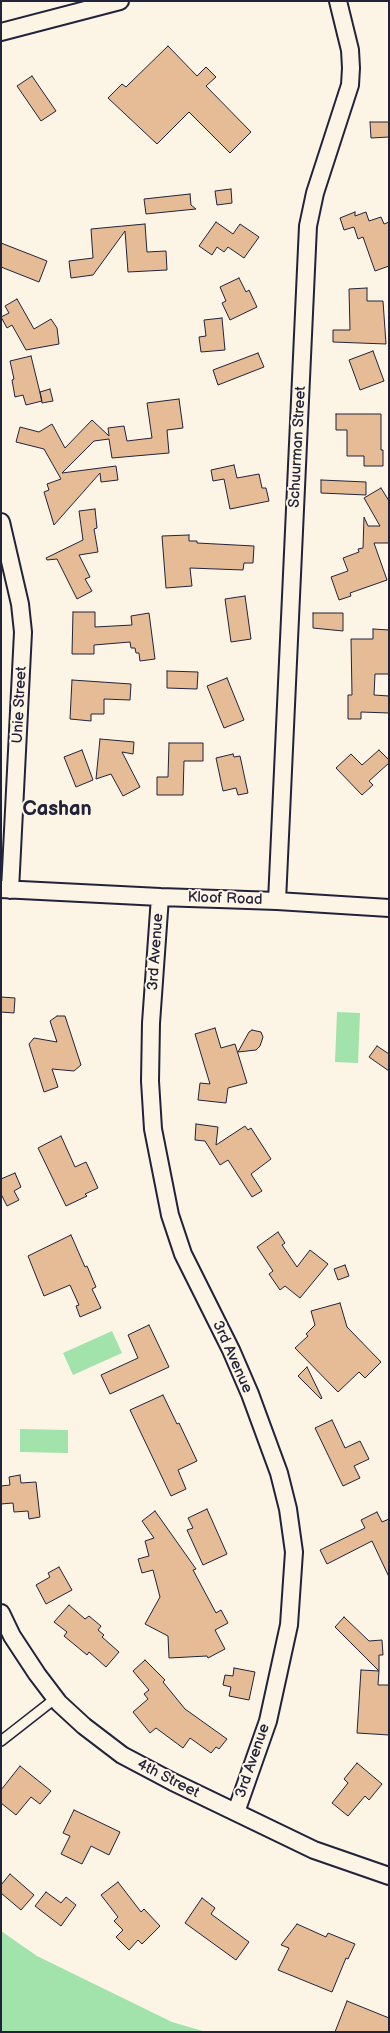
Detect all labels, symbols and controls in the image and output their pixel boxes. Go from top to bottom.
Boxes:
street label: Schuurman Street [286,386,310,508]
street label: Unie Street [9,666,31,744]
district label: Cashan [22,798,92,822]
street label: Kloof Road [187,889,263,909]
street label: 3rd Avenue [144,913,168,991]
street label: 3rd Avenue [208,1318,256,1396]
street label: 3rd Avenue [232,1722,274,1800]
street label: 4th Street [134,1756,202,1802]

